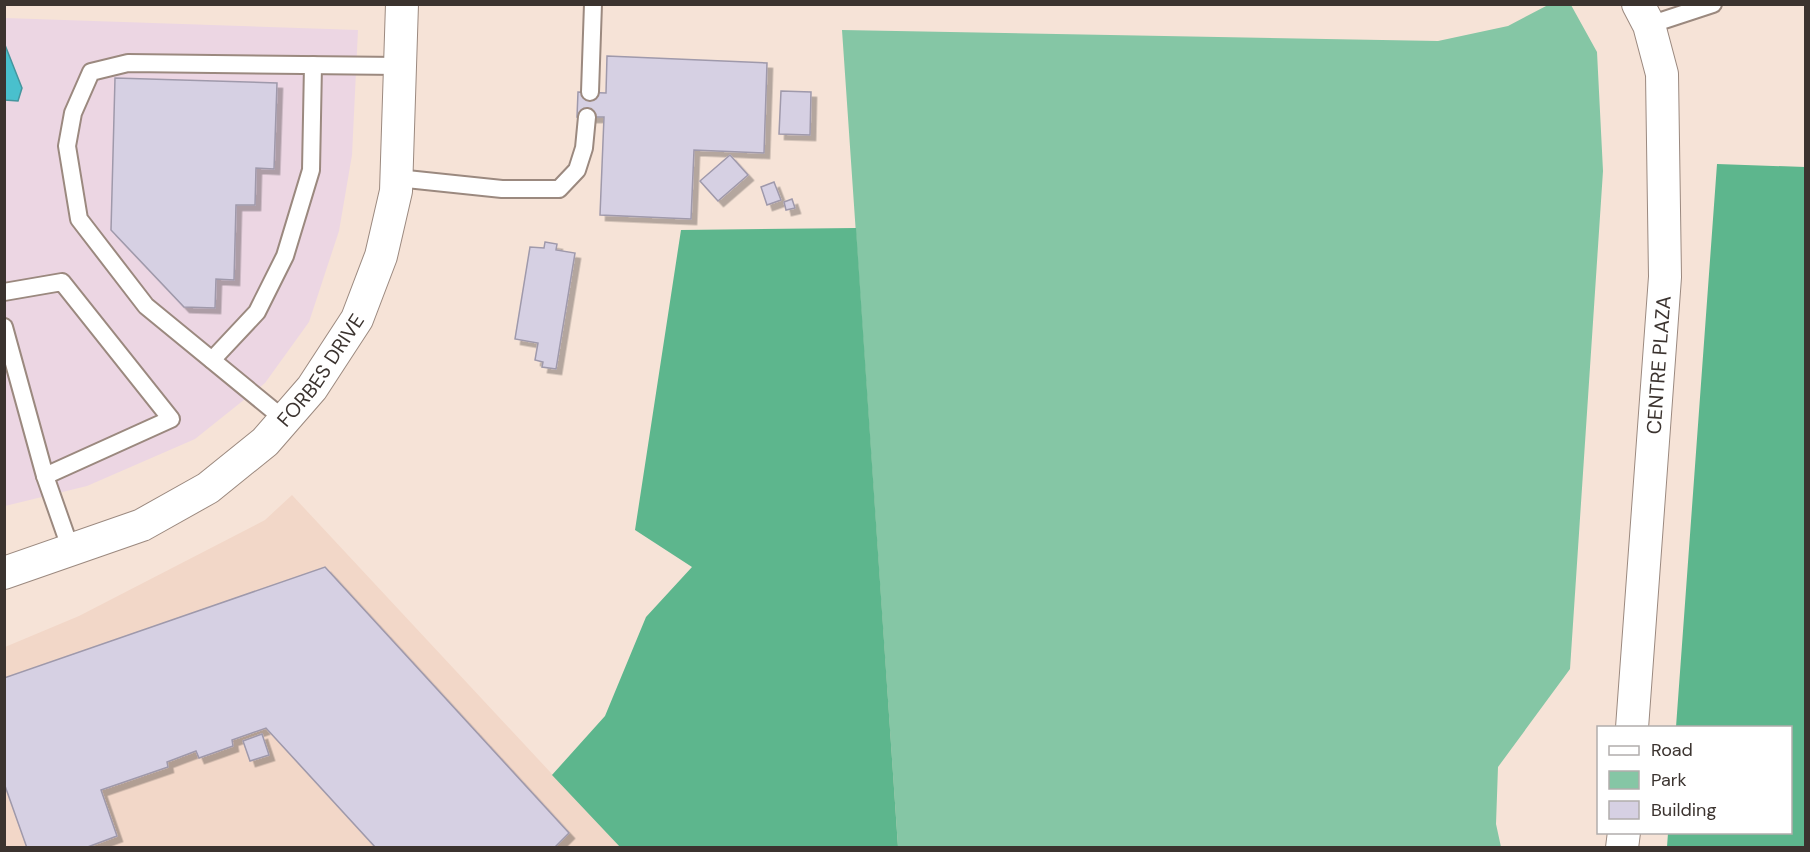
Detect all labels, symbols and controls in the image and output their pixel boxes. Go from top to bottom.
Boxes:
street label: CENTRE PLAZA [1641,295,1677,435]
street label: FORBES DRIVE [271,309,370,432]
legend [1597,726,1792,834]
text: Road [1651,738,1693,762]
text: Park [1651,768,1687,792]
text: Building [1651,798,1716,822]

